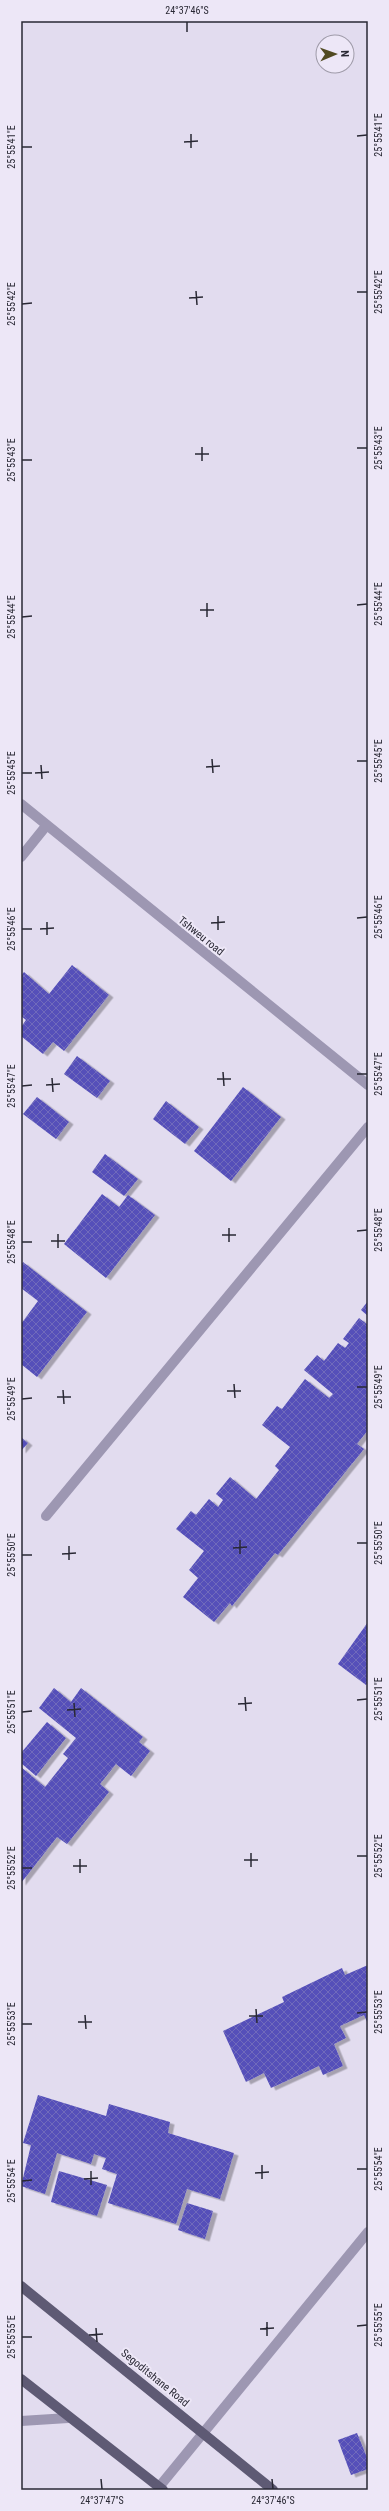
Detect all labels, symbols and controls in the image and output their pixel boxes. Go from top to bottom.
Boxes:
text: 24°37'46"S [165,5,209,16]
north arrow [315,34,355,74]
text: N [338,50,351,58]
text: 25°55'41"E [373,113,384,157]
text: 25°55'41"E [6,125,17,169]
text: 25°55'42"E [373,270,384,314]
text: 25°55'42"E [6,282,17,326]
text: 25°55'43"E [373,426,384,470]
text: 25°55'43"E [6,438,17,482]
text: 25°55'44"E [373,582,384,626]
text: 25°55'44"E [6,595,17,639]
text: 25°55'45"E [373,739,384,783]
text: 25°55'45"E [6,751,17,795]
text: 25°55'46"E [373,895,384,939]
text: 25°55'46"E [6,907,17,951]
street label: Tshweu road [176,914,226,958]
text: 25°55'47"E [373,1052,384,1096]
text: 25°55'47"E [6,1064,17,1108]
text: 25°55'48"E [373,1208,384,1252]
text: 25°55'48"E [6,1220,17,1264]
text: 25°55'49"E [373,1365,384,1409]
text: 25°55'49"E [6,1377,17,1421]
text: 25°55'50"E [373,1521,384,1565]
text: 25°55'50"E [6,1533,17,1577]
text: 25°55'51"E [373,1677,384,1721]
text: 25°55'51"E [6,1690,17,1734]
text: 25°55'52"E [373,1834,384,1878]
text: 25°55'52"E [6,1846,17,1890]
text: 25°55'53"E [373,1990,384,2034]
text: 25°55'53"E [6,2002,17,2046]
text: 25°55'54"E [373,2147,384,2191]
text: 25°55'54"E [6,2159,17,2203]
text: 25°55'55"E [373,2303,384,2347]
text: 25°55'55"E [6,2315,17,2359]
street label: Segoditshane Road [118,2347,192,2409]
text: 24°37'47"S [80,2495,124,2506]
text: 24°37'46"S [251,2495,295,2506]

